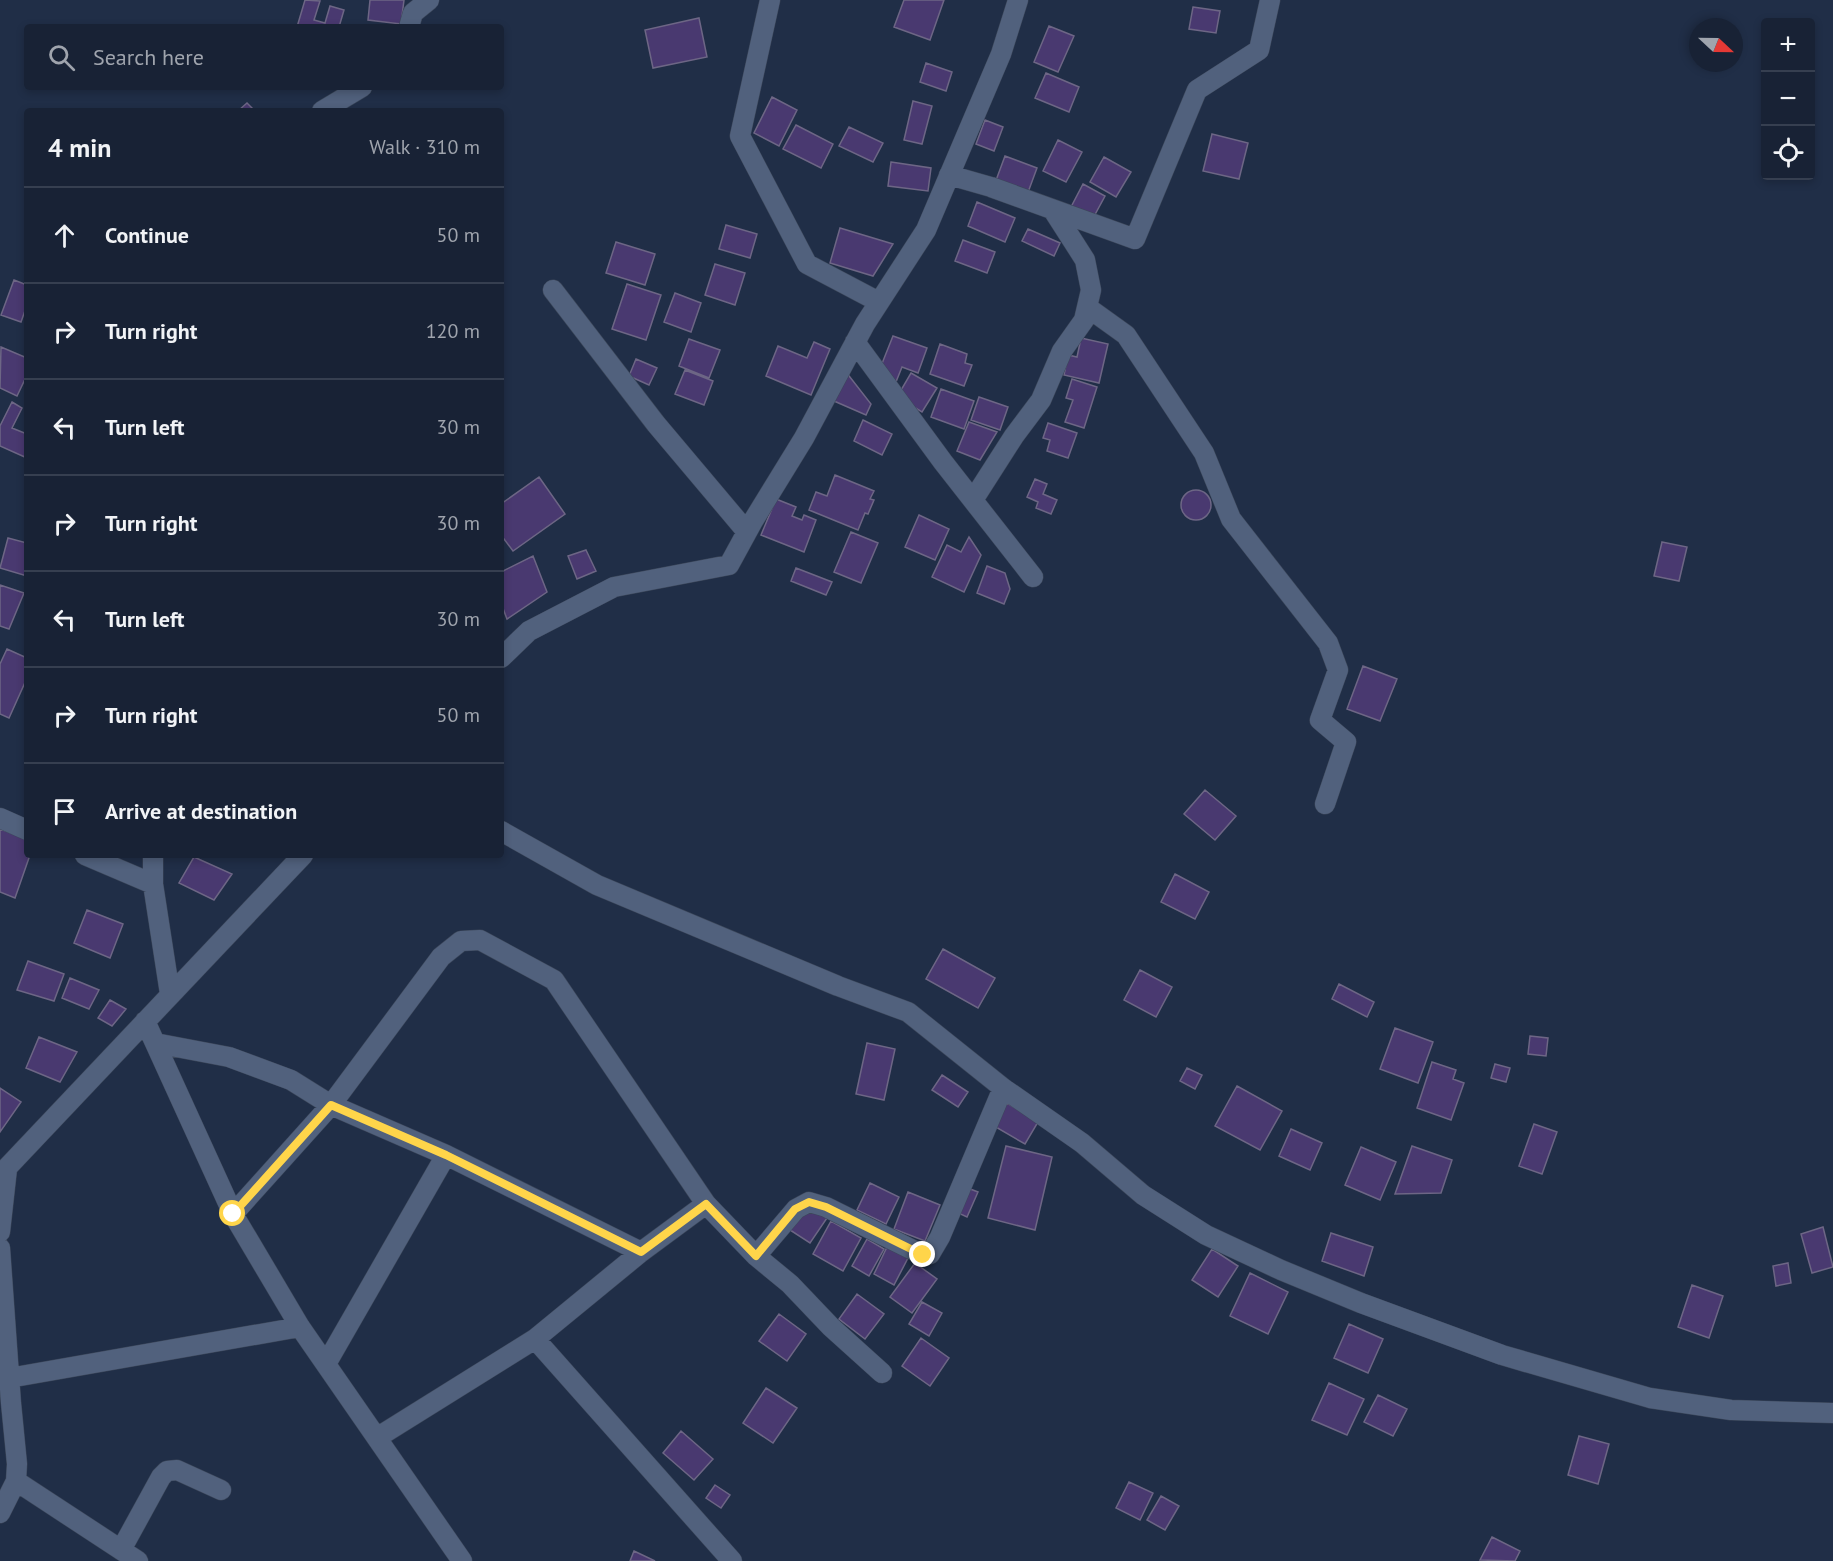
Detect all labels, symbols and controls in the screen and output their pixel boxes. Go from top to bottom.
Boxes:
north arrow [1689,18,1743,72]
map controls [1761,18,1815,180]
button: + [1761,18,1815,72]
search box [24,24,504,90]
icon: search [45,41,78,74]
text: Search here [93,43,204,71]
button: − [1761,72,1815,126]
button: locate [1761,126,1815,180]
text: 4 min [48,131,111,164]
text: Walk · 310 m [369,134,480,160]
icon: ahead [48,219,81,252]
text: Continue [105,221,189,249]
text: 50 m [437,222,480,248]
icon: right [48,315,81,348]
text: Turn right [105,317,197,345]
text: 120 m [426,318,480,344]
icon: left [48,411,81,444]
text: Turn left [105,413,185,441]
text: 30 m [437,414,480,440]
icon: right [48,507,81,540]
text: Turn right [105,509,197,537]
text: 30 m [437,510,480,536]
icon: left [48,603,81,636]
text: Turn left [105,605,185,633]
text: 30 m [437,606,480,632]
icon: right [48,699,81,732]
text: Turn right [105,701,197,729]
text: 50 m [437,702,480,728]
icon: arrive [48,795,81,828]
text: Arrive at destination [105,797,297,825]
route start [219,1200,245,1226]
route end [909,1241,935,1267]

